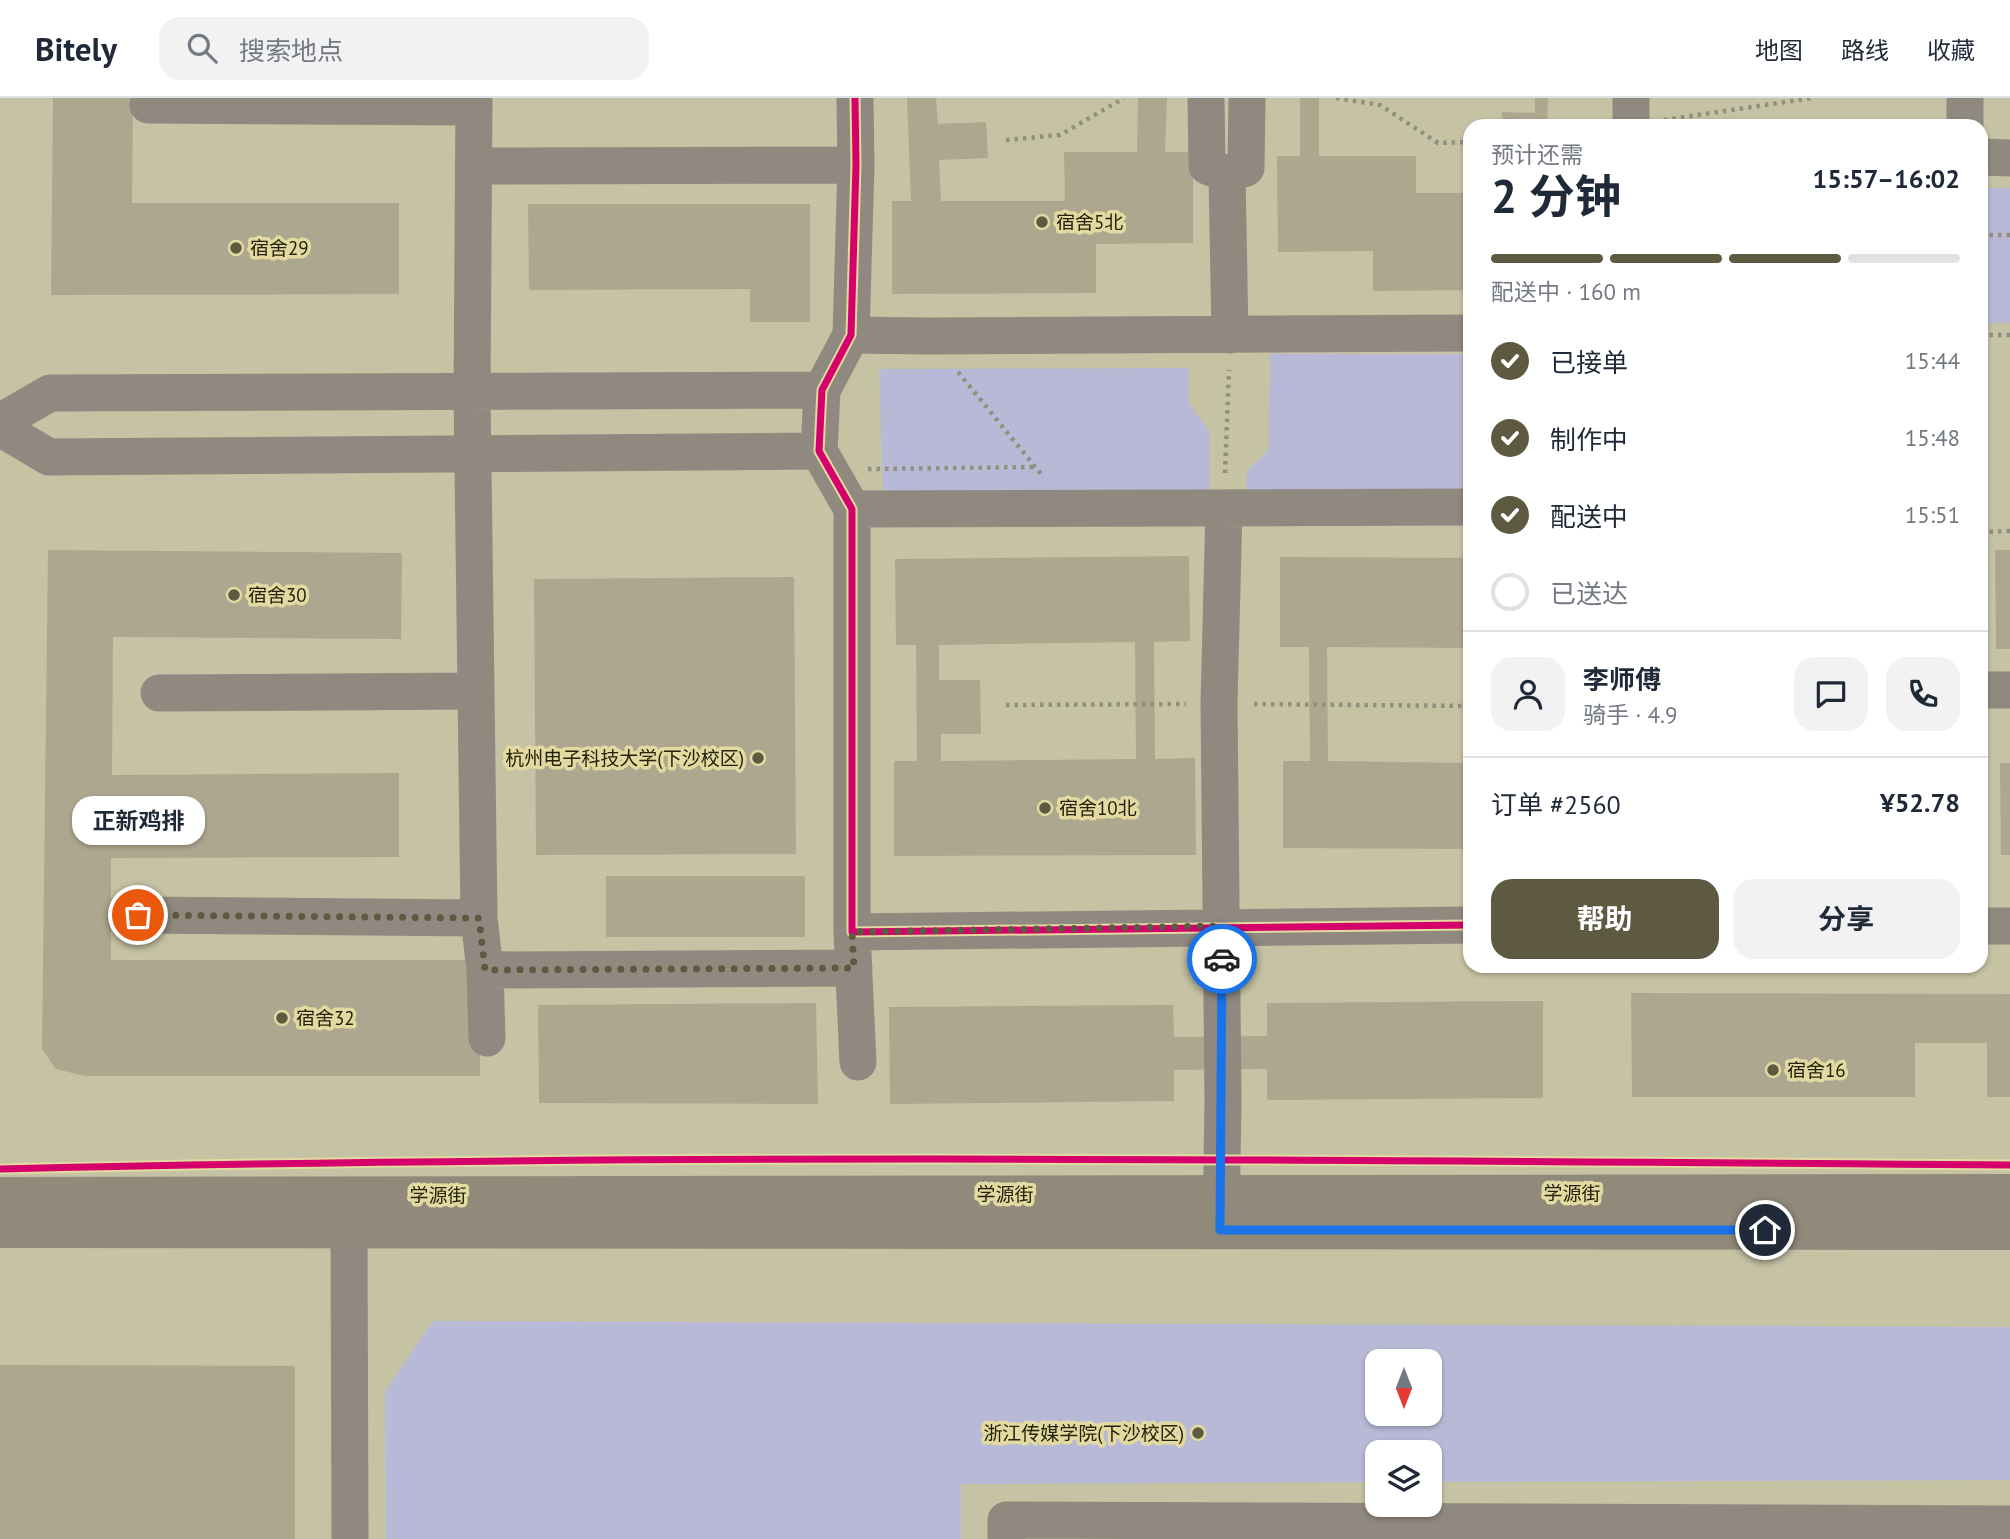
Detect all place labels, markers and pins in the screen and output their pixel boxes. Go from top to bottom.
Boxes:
place label: 宿舍5北 [1056,210,1123,234]
marker: 宿舍5北 [1034,214,1050,230]
place label: 宿舍29 [250,236,309,260]
marker: 宿舍29 [228,240,244,256]
place label: 宿舍30 [248,583,307,607]
marker: 宿舍30 [226,587,242,603]
place label: 杭州电子科技大学(下沙校区) [505,746,744,770]
marker: 杭州电子科技大学(下沙校区) [750,750,766,766]
callout: 正新鸡排 [72,796,204,845]
place label: 宿舍10北 [1059,796,1137,820]
marker: 宿舍10北 [1037,800,1053,816]
pin [108,885,168,945]
place label: 宿舍32 [296,1006,355,1030]
marker: 宿舍32 [274,1010,290,1026]
place label: 宿舍16 [1787,1058,1846,1082]
marker: 宿舍16 [1765,1062,1781,1078]
pin [1735,1200,1795,1260]
place label: 浙江传媒学院(下沙校区) [983,1421,1184,1445]
marker: 浙江传媒学院(下沙校区) [1190,1425,1206,1441]

